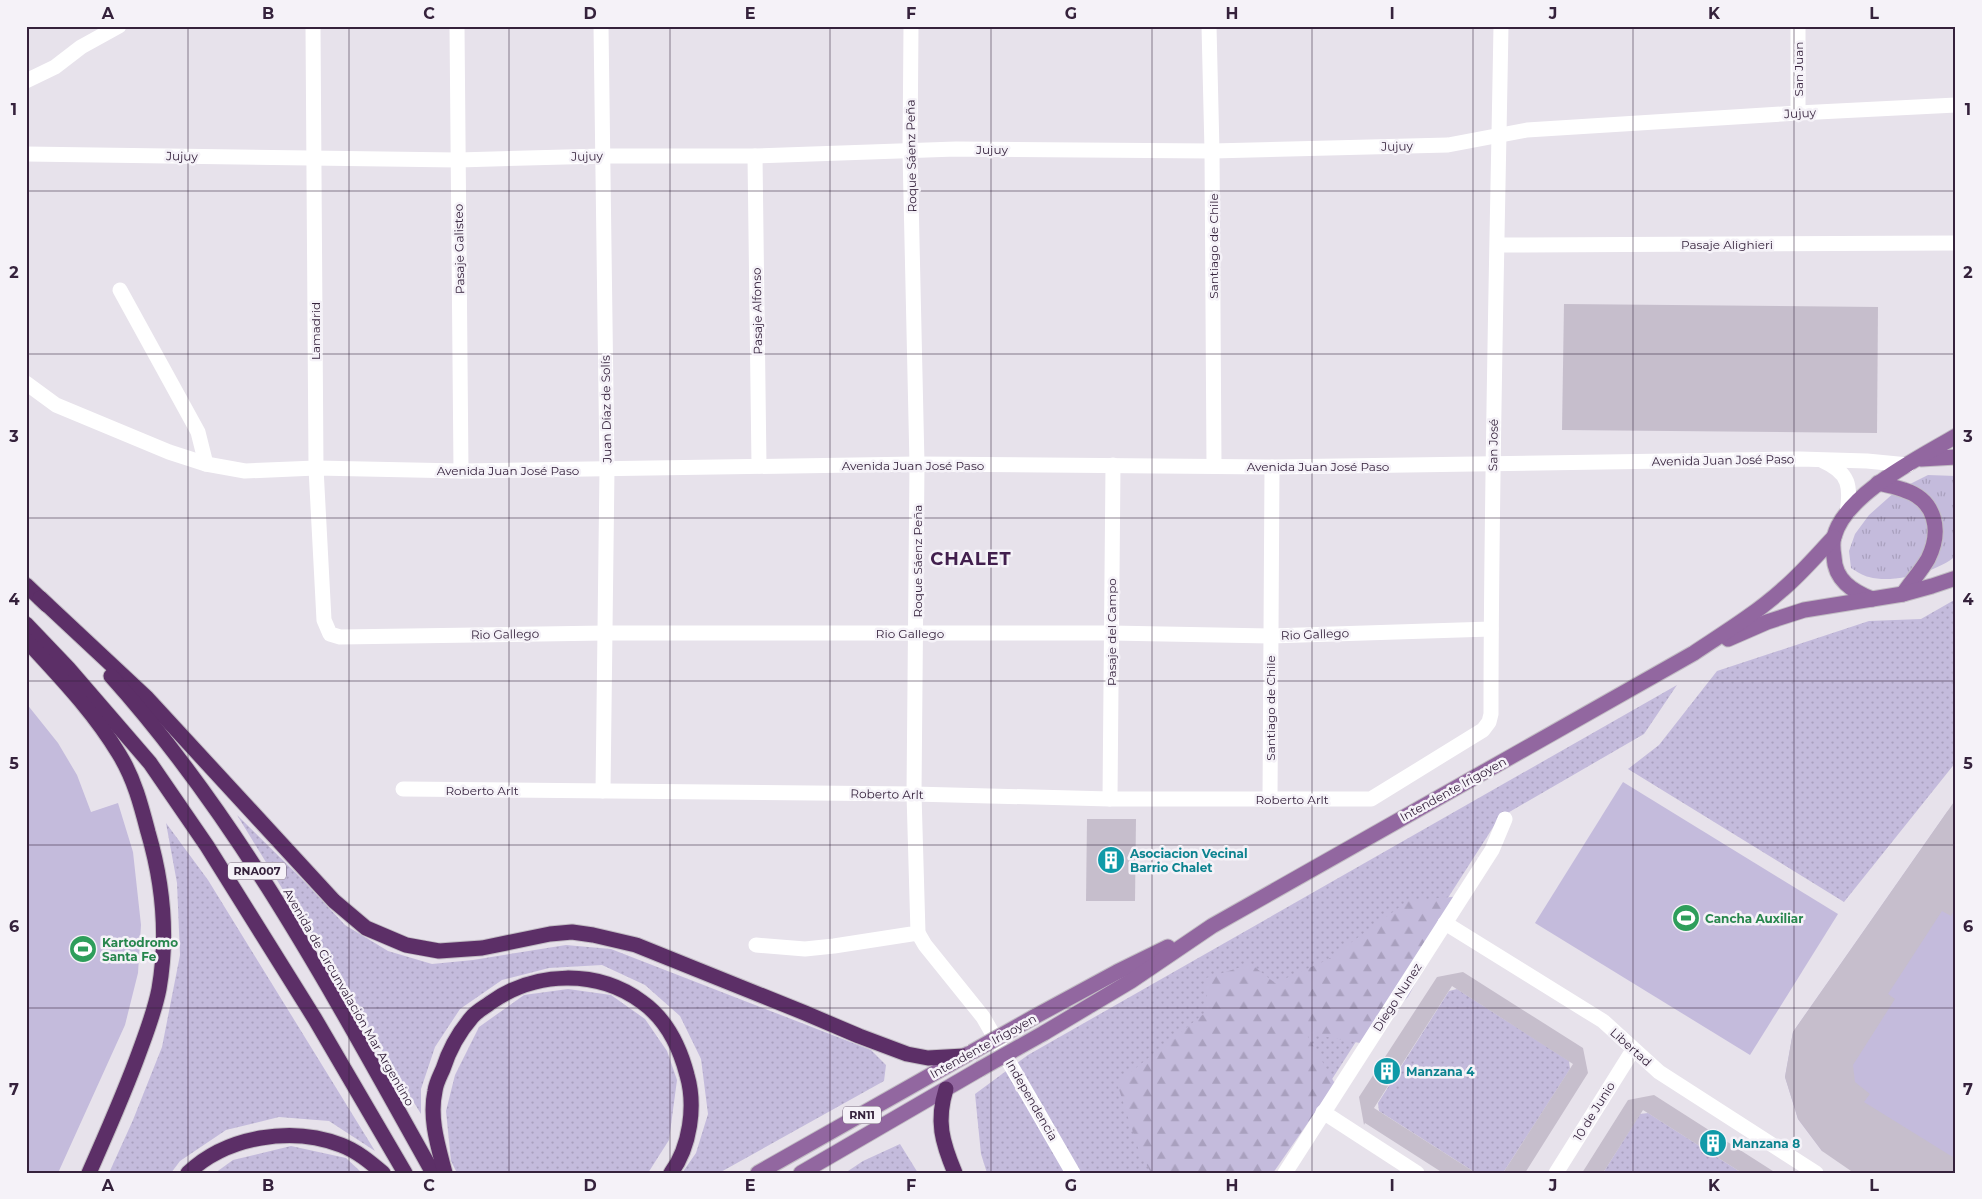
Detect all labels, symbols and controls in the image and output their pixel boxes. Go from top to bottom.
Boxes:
text: A [101,4,115,23]
text: B [262,4,274,23]
text: C [423,4,435,23]
text: D [583,4,597,23]
text: E [745,4,755,23]
text: F [906,4,916,23]
text: G [1065,4,1077,23]
text: H [1226,4,1238,23]
text: I [1389,4,1395,23]
text: J [1548,4,1557,23]
text: K [1708,4,1721,23]
text: L [1869,4,1879,23]
street label: San Juan [1791,42,1806,97]
street label: Roque Sáenz Peña [903,99,919,213]
text: 1 [11,100,17,119]
text: 1 [1965,100,1971,119]
street label: Jujuy [1783,105,1817,121]
street label: Jujuy [1380,138,1414,154]
street label: Jujuy [975,142,1008,157]
street label: Jujuy [165,148,199,164]
street label: Jujuy [570,148,604,164]
street label: Santiago de Chile [1206,193,1221,299]
street label: Pasaje Galisteo [451,204,467,294]
street label: Pasaje Alighieri [1681,237,1773,252]
text: 2 [9,263,19,282]
text: 2 [1963,263,1973,282]
street label: Pasaje Alfonso [749,267,765,355]
street label: Lamadrid [308,302,323,360]
street label: Juan Díaz de Solís [598,355,614,464]
street label: San José [1485,419,1501,471]
text: 3 [8,427,19,446]
text: 3 [1962,427,1973,446]
street label: Avenida Juan José Paso [1652,451,1794,469]
street label: Avenida Juan José Paso [842,458,984,473]
street label: Avenida Juan José Paso [1247,459,1389,474]
street label: Avenida Juan José Paso [437,463,579,478]
street label: Roque Sáenz Peña [910,505,925,617]
district label: CHALET [930,548,1012,570]
street label: Pasaje del Campo [1104,578,1119,686]
text: 4 [8,590,20,609]
text: 4 [1962,590,1974,609]
street label: Rio Gallego [1281,625,1349,643]
street label: Rio Gallego [471,626,539,642]
street label: Rio Gallego [876,626,944,641]
street label: Santiago de Chile [1263,655,1278,761]
text: 5 [9,754,19,773]
street label: Intendente Irigoyen [1397,754,1509,824]
text: 5 [1963,754,1973,773]
street label: Roberto Arlt [445,783,519,798]
street label: Roberto Arlt [850,786,924,802]
street label: Roberto Arlt [1255,792,1329,807]
building icon: Asociacion Vecinal Barrio Chalet [1096,845,1126,875]
place label: Asociacion Vecinal Barrio Chalet [1129,846,1248,875]
road number: RNA007 [228,862,286,879]
street label: Avenida de Circunvalación Mar Argentino [280,886,418,1108]
sports icon: Cancha Auxiliar [1671,903,1701,933]
place label: Cancha Auxiliar [1705,911,1803,926]
text: 6 [9,917,19,936]
text: 6 [1963,917,1973,936]
sports icon: Kartodromo Santa Fe [68,934,98,964]
place label: Kartodromo Santa Fe [102,935,178,964]
street label: Diego Nunez [1369,960,1425,1034]
street label: Intendente Irigoyen [927,1011,1039,1081]
street label: Libertad [1607,1025,1655,1069]
building icon: Manzana 4 [1372,1056,1402,1086]
street label: Independencia [1003,1057,1061,1143]
place label: Manzana 4 [1406,1064,1475,1079]
street label: 10 de Junio [1570,1079,1618,1143]
text: 7 [9,1080,19,1099]
text: 7 [1963,1080,1973,1099]
road number: RN11 [843,1106,881,1124]
building icon: Manzana 8 [1698,1128,1728,1158]
place label: Manzana 8 [1732,1136,1800,1151]
text: A [101,1176,115,1195]
text: B [262,1176,274,1195]
text: C [423,1176,435,1195]
text: D [583,1176,597,1195]
text: E [745,1176,755,1195]
text: F [906,1176,916,1195]
text: G [1065,1176,1077,1195]
text: H [1226,1176,1238,1195]
text: I [1389,1176,1395,1195]
text: J [1548,1176,1557,1195]
text: K [1708,1176,1721,1195]
text: L [1869,1176,1879,1195]

